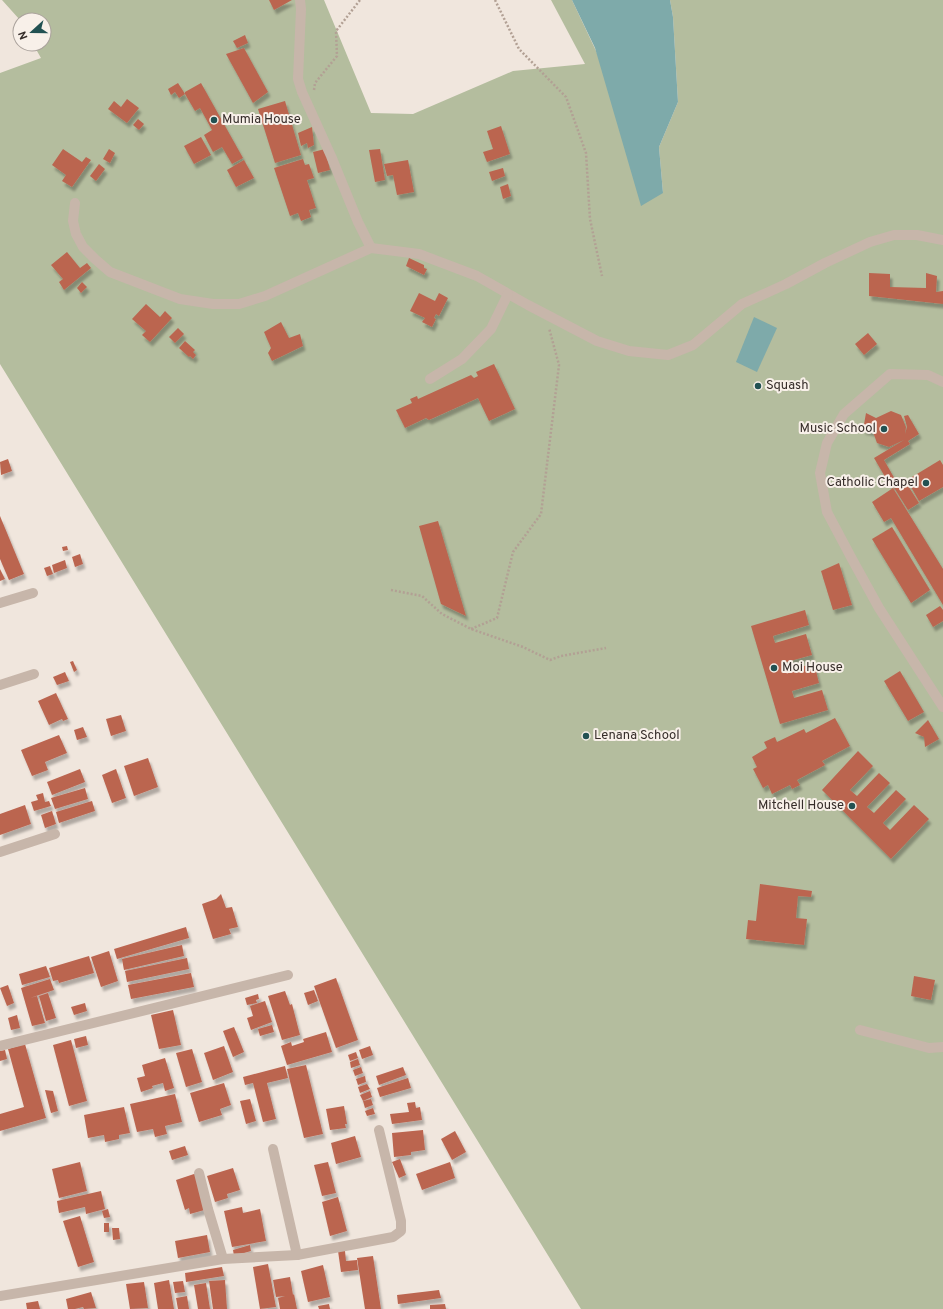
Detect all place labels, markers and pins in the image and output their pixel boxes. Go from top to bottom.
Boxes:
place label: Mumia House [222,112,301,128]
marker: Mumia House [209,115,219,125]
place label: Squash [766,378,809,394]
marker: Squash [753,381,763,391]
place label: Music School [800,421,876,437]
marker: Music School [879,424,889,434]
place label: Catholic Chapel [827,475,918,491]
marker: Catholic Chapel [921,478,931,488]
place label: Moi House [782,660,843,676]
marker: Moi House [769,663,779,673]
place label: Lenana School [594,728,680,744]
marker: Lenana School [581,731,591,741]
place label: Mitchell House [758,798,844,814]
marker: Mitchell House [847,801,857,811]

